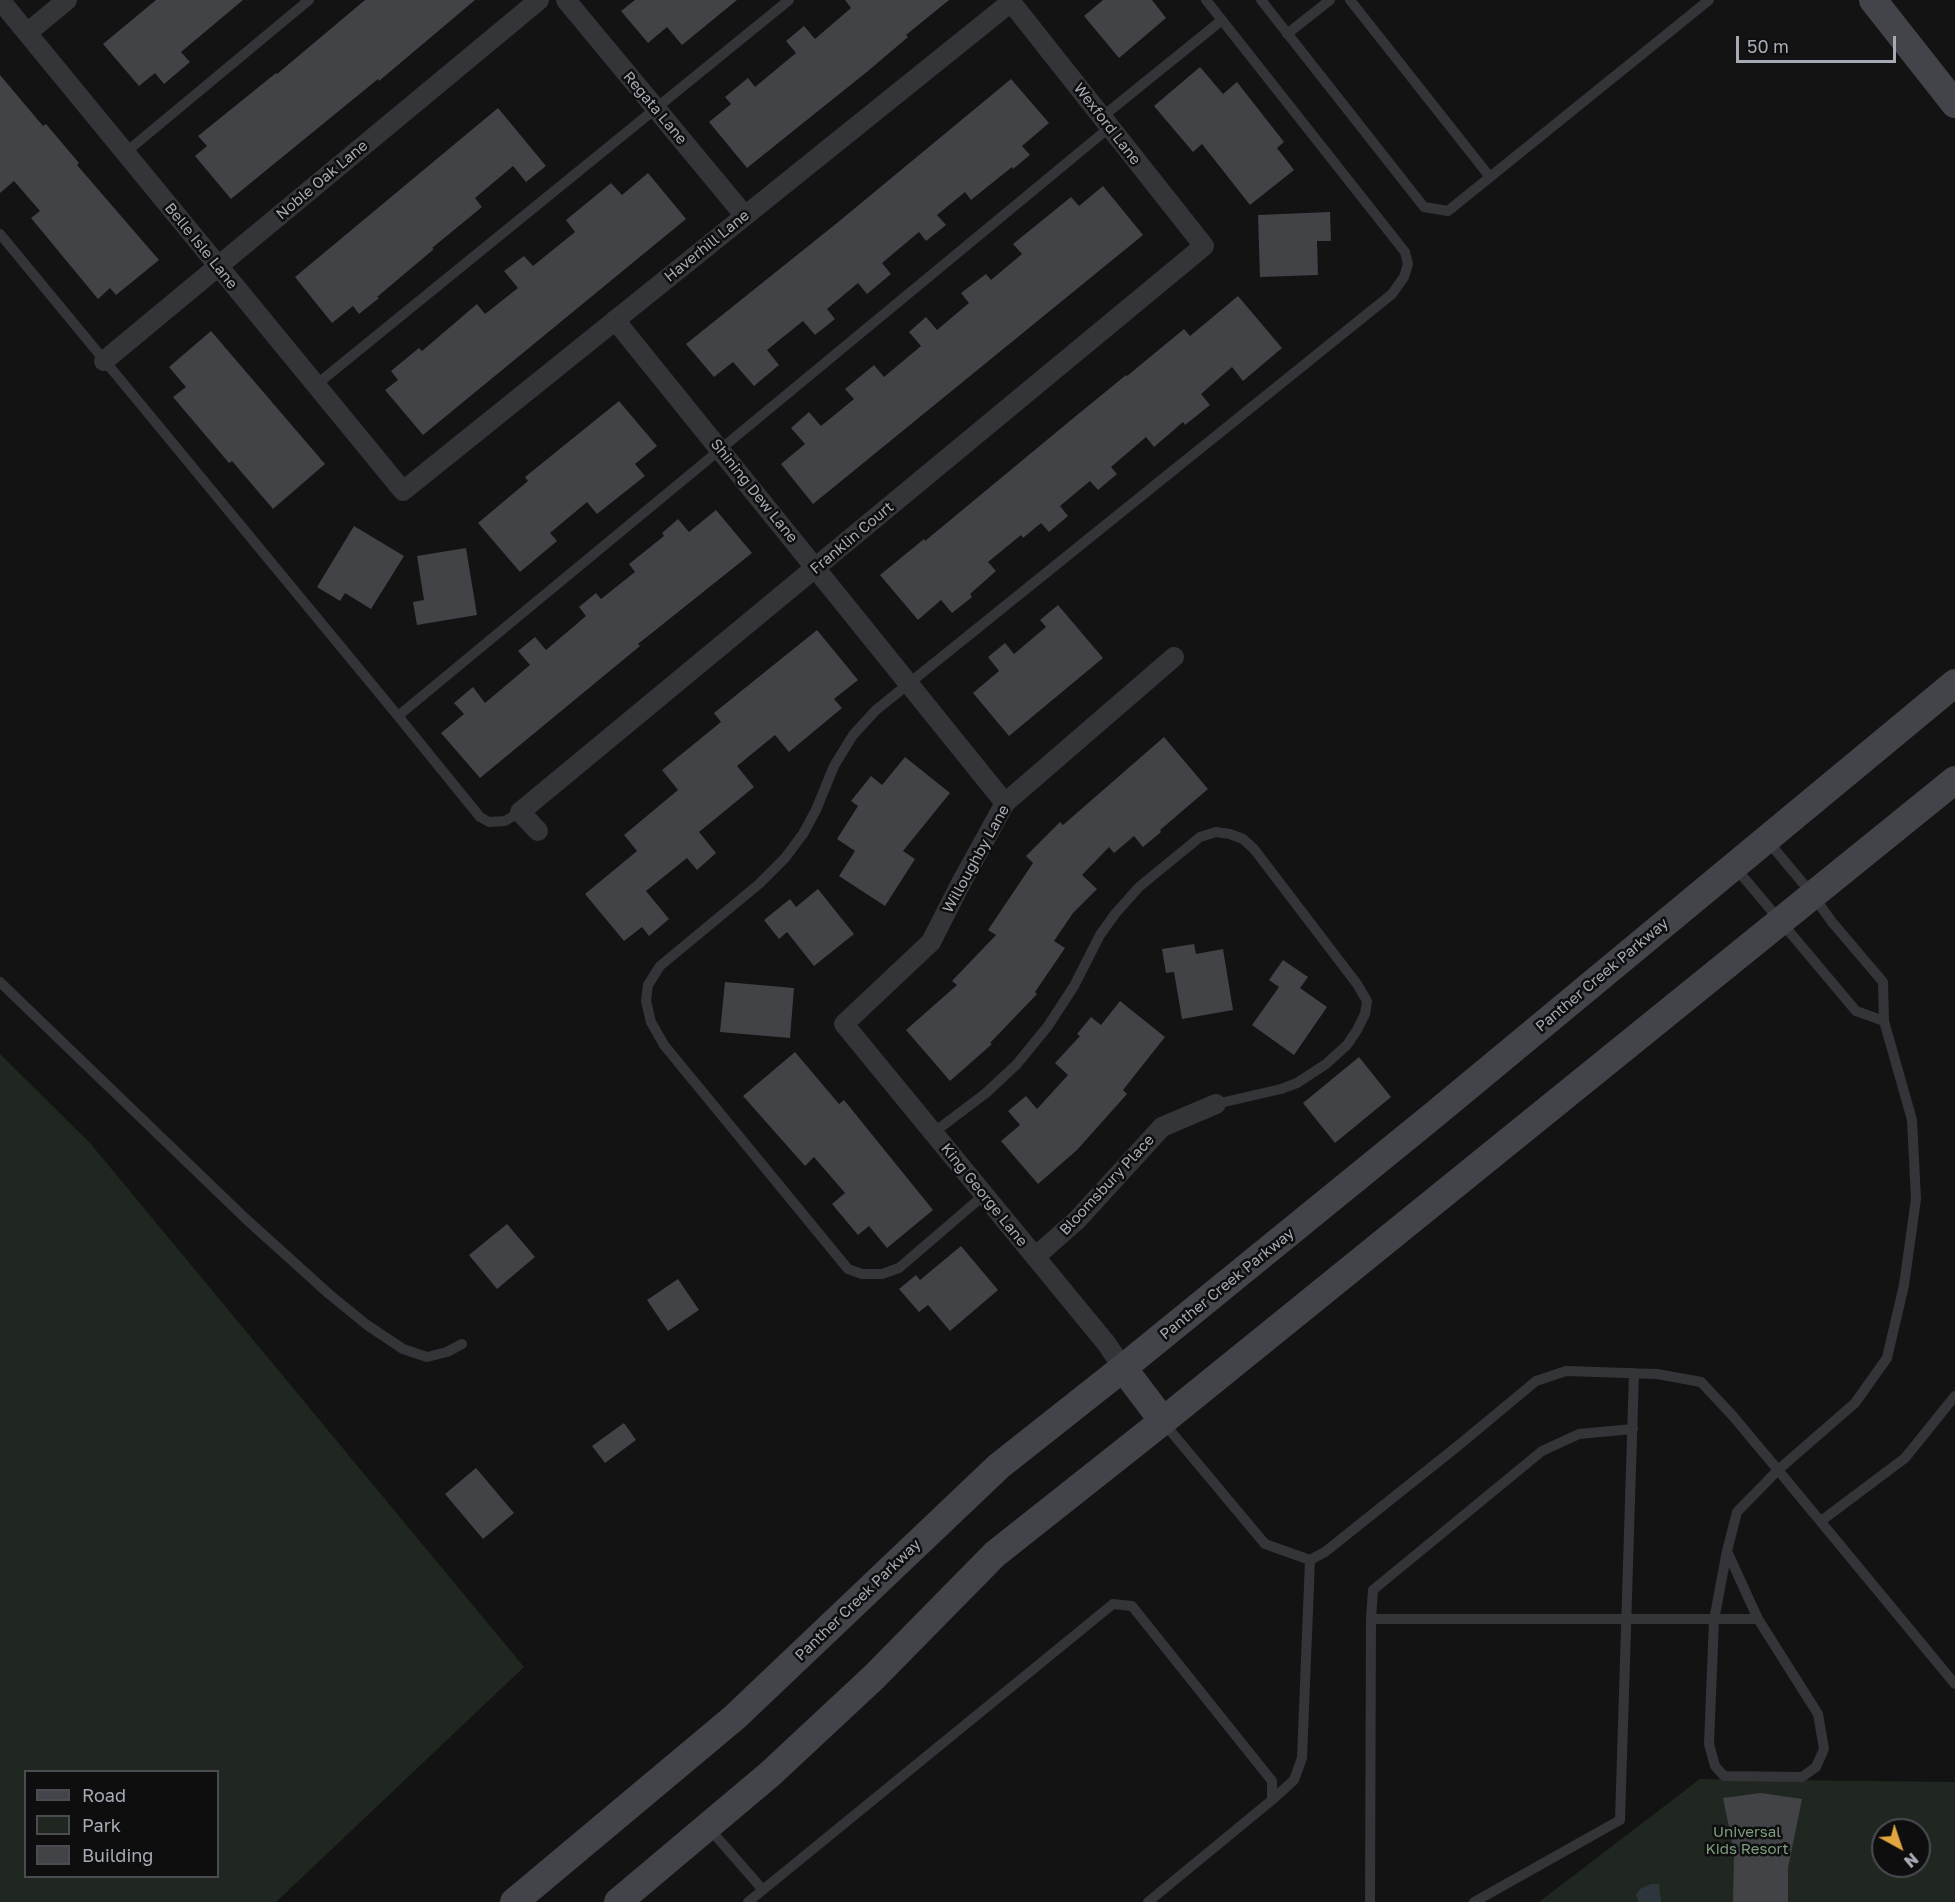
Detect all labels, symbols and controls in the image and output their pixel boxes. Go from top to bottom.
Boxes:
scale bar [1739,24,1900,62]
text: 50 m [1747,35,1789,57]
street label: Regata Lane [619,68,691,148]
street label: Wexford Lane [1070,80,1144,168]
street label: Noble Oak Lane [273,137,371,223]
street label: Belle Isle Lane [161,199,241,293]
street label: Haverhill Lane [661,206,753,286]
street label: Shining Dew Lane [707,435,801,547]
street label: Franklin Court [807,498,897,578]
street label: Willoughby Lane [939,802,1013,916]
street label: Panther Creek Parkway [1532,914,1672,1036]
street label: Bloomsbury Place [1056,1131,1158,1239]
street label: King George Lane [937,1140,1031,1250]
street label: Panther Creek Parkway [1156,1224,1298,1344]
street label: Panther Creek Parkway [792,1535,924,1665]
legend [24,1770,219,1878]
text: Road [82,1784,126,1806]
text: Park [82,1814,121,1836]
north arrow [1871,1818,1931,1878]
park label: Universal Kids Resort [1705,1823,1789,1858]
text: Building [82,1844,153,1866]
text: N [1900,1849,1922,1872]

